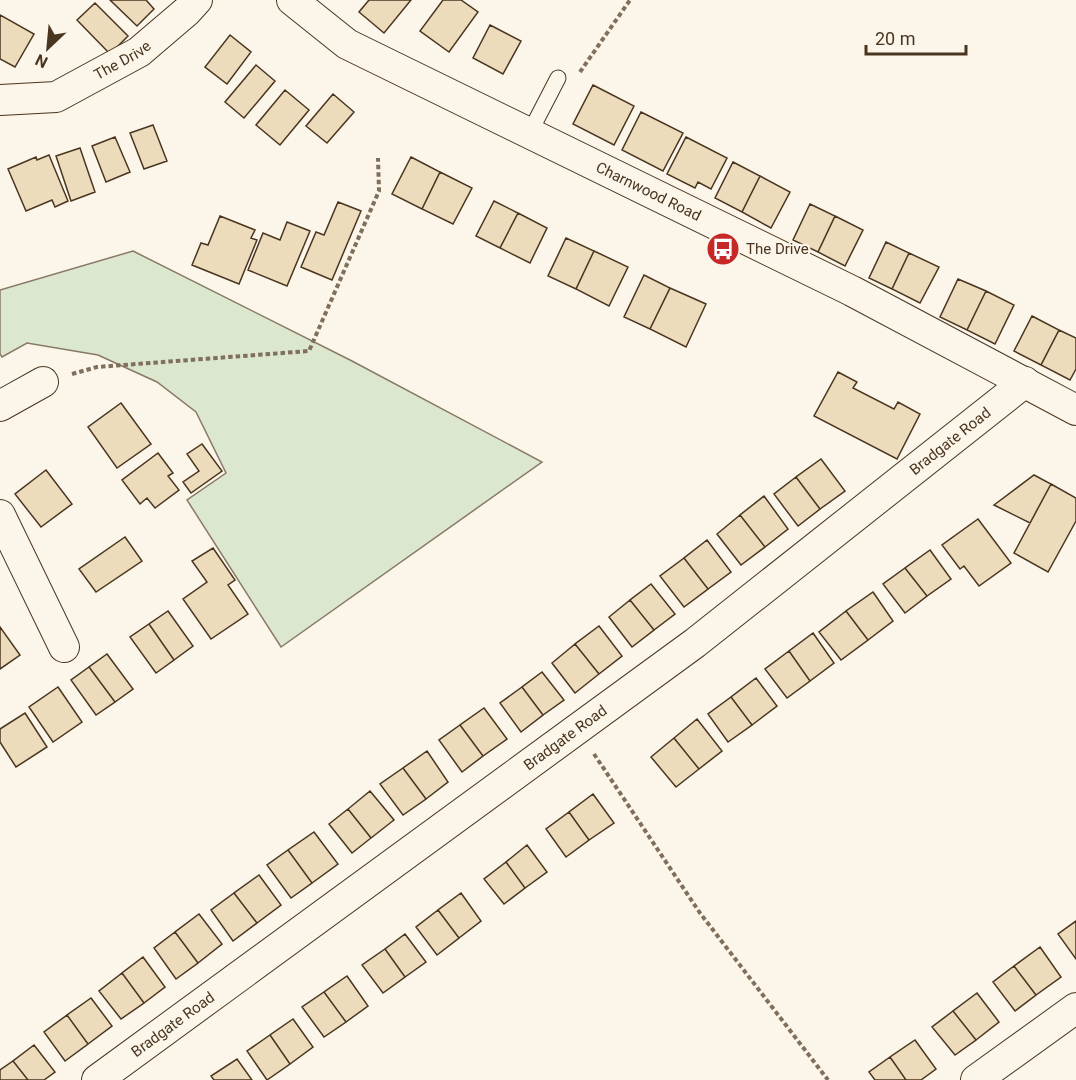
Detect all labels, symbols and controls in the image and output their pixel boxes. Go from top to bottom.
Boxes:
north arrow [18,18,78,78]
scale bar [866,18,966,56]
text: 20 m [875,28,915,49]
street label: The Drive [91,37,155,84]
text: N [32,50,51,72]
street label: Charnwood Road [593,158,704,225]
bus stop icon: The Drive [705,231,741,267]
place label: The Drive [746,240,809,258]
street label: Bradgate Road [906,404,994,479]
street label: Bradgate Road [520,701,610,774]
street label: Bradgate Road [128,988,218,1061]

